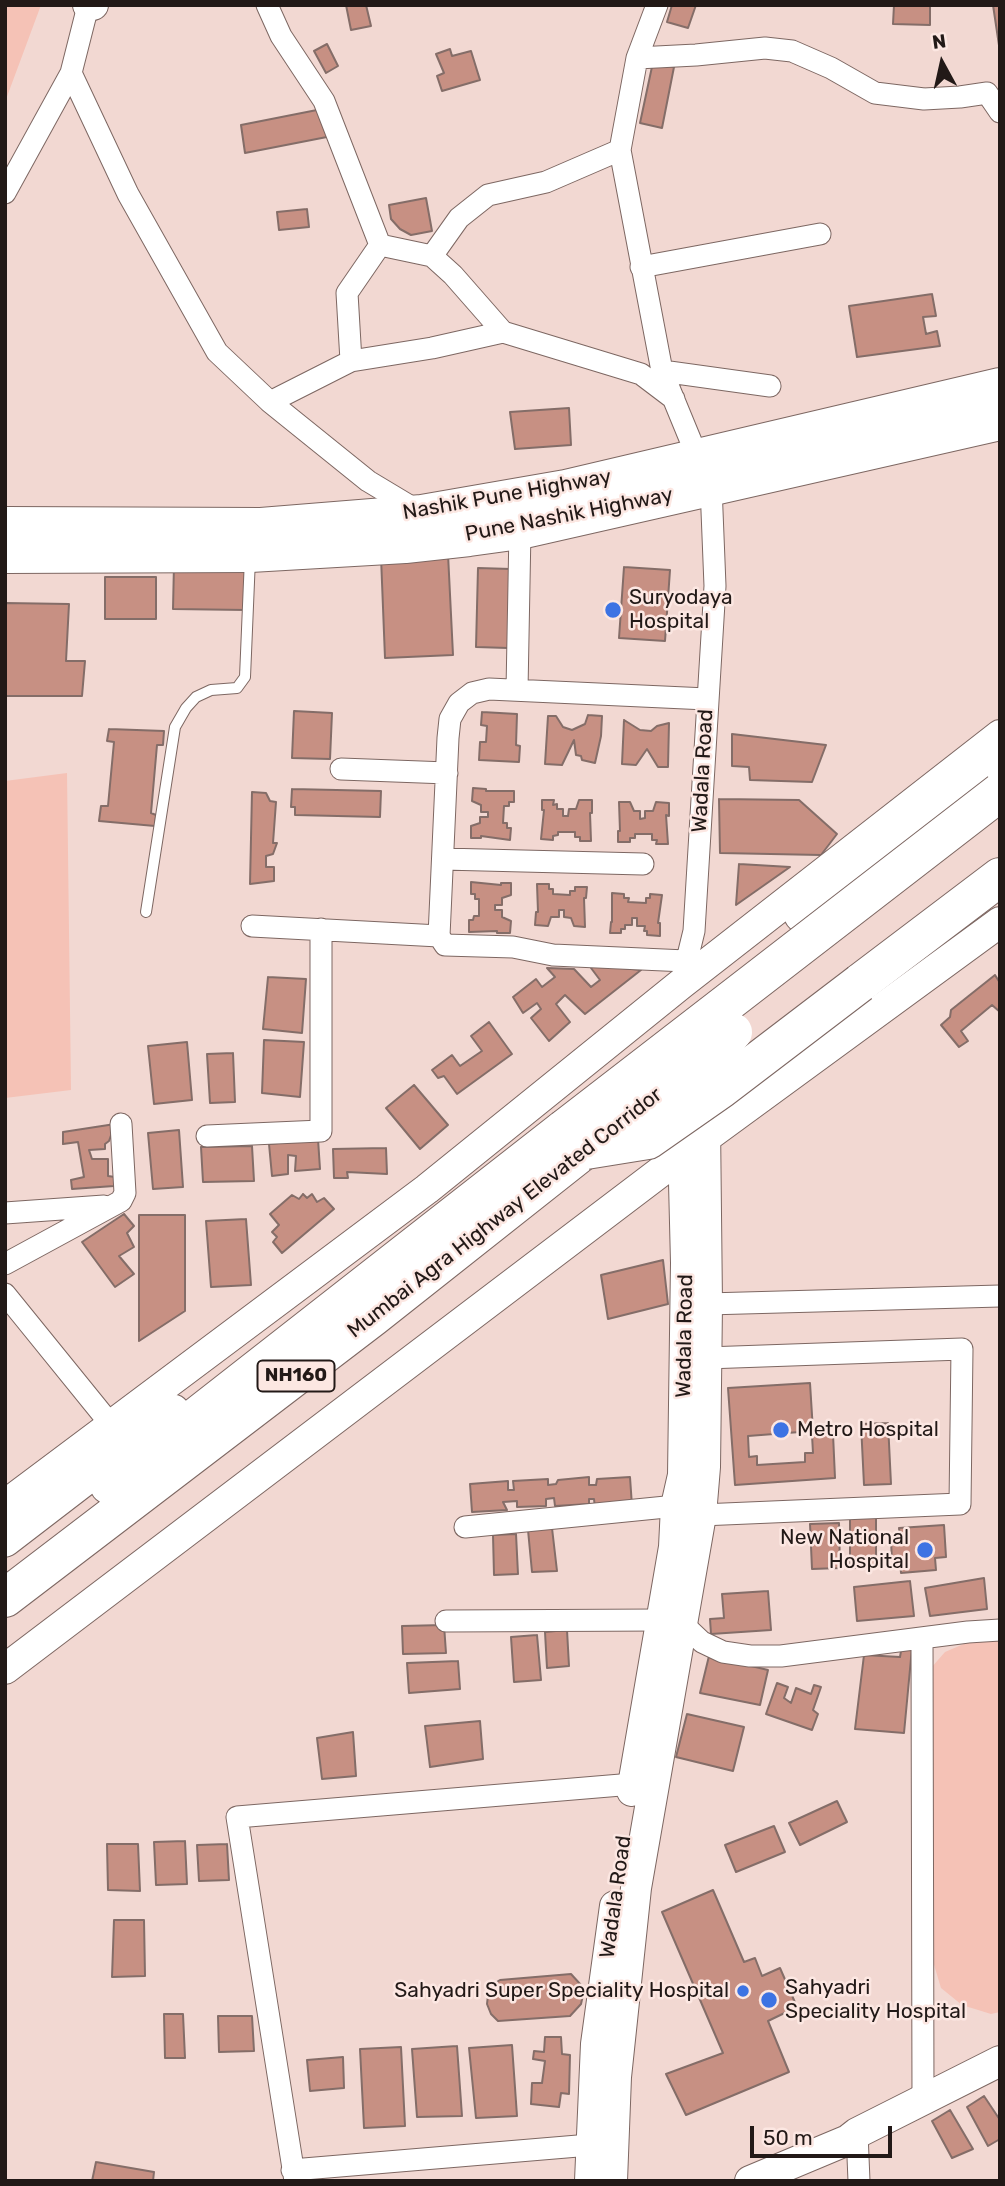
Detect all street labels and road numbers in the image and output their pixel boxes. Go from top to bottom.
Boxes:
street label: Nashik Pune Highway [401,464,613,526]
street label: Pune Nashik Highway [463,482,675,548]
street label: Wadala Road [687,709,719,833]
street label: Mumbai Agra Highway Elevated Corridor [343,1082,667,1344]
street label: Wadala Road [671,1274,699,1398]
road number: NH160 [258,1360,334,1392]
street label: Wadala Road [595,1834,637,1960]

